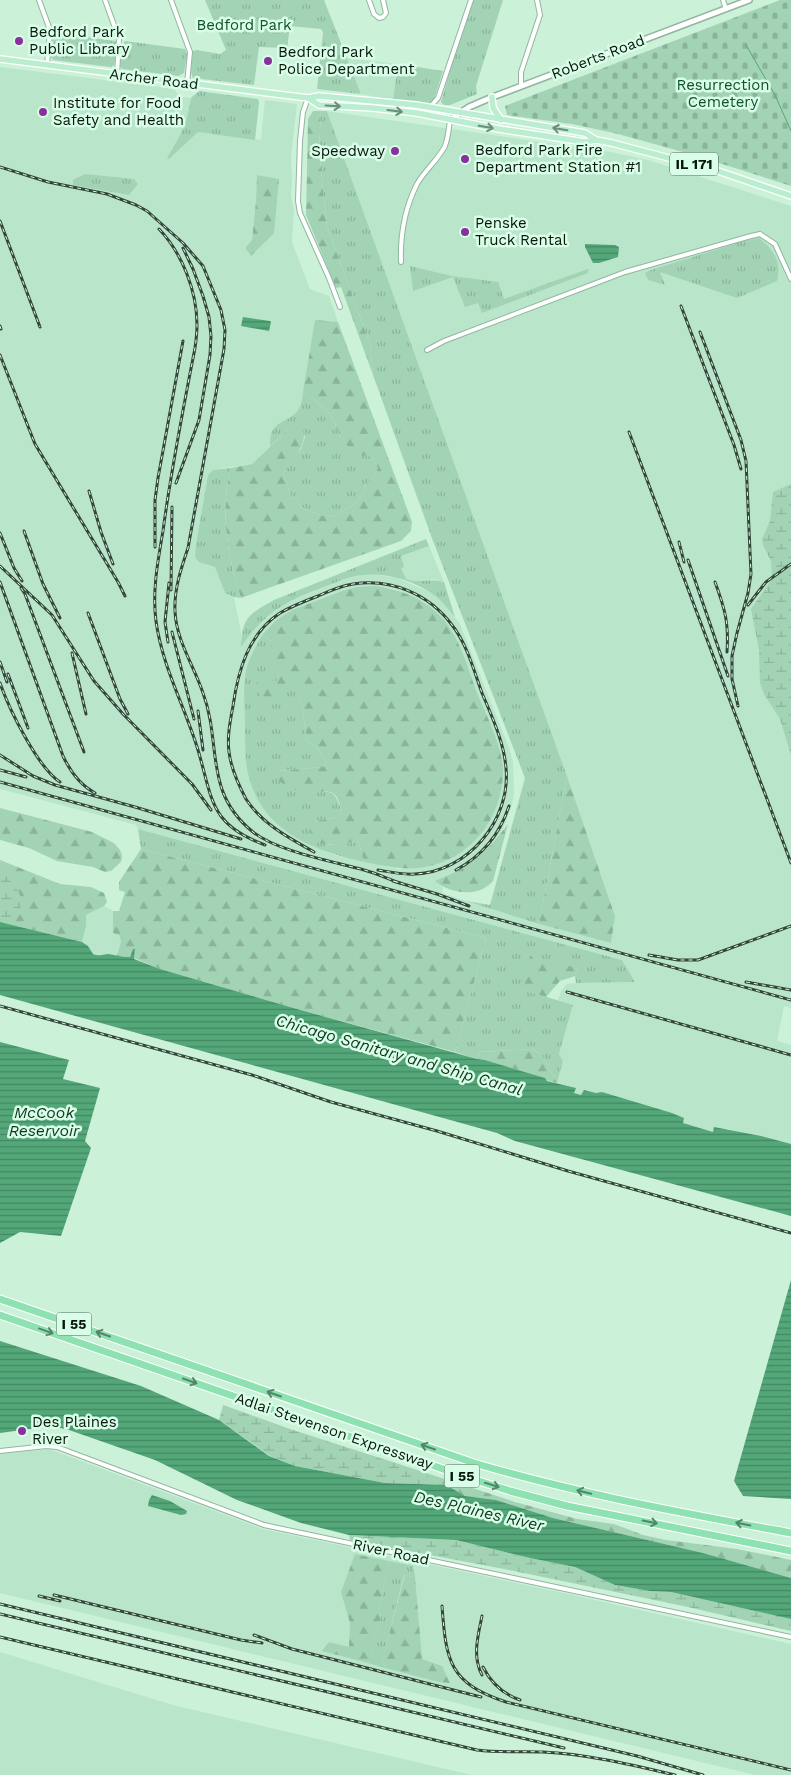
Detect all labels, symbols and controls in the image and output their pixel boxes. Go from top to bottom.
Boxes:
park label: Bedford Park [196,16,292,34]
place label: Bedford Park Public Library [29,23,130,58]
street label: Roberts Road [549,31,647,83]
marker: Bedford Park Public Library [13,35,25,47]
place label: Bedford Park Police Department [278,43,415,78]
marker: Bedford Park Police Department [262,55,274,67]
street label: Archer Road [108,65,200,93]
park label: Resurrection Cemetery [676,76,770,111]
place label: Institute for Food Safety and Health [53,94,184,129]
one-way arrow [325,101,341,110]
marker: Institute for Food Safety and Health [37,106,49,118]
one-way arrow [387,106,403,116]
one-way arrow [478,122,494,132]
one-way arrow [553,124,569,134]
place label: Bedford Park Fire Department Station #1 [475,141,641,176]
place label: Speedway [311,142,385,160]
marker: Speedway [389,145,401,157]
road number: IL 171 [670,152,718,175]
marker: Bedford Park Fire Department Station #1 [459,153,471,165]
place label: Penske Truck Rental [475,214,567,249]
marker: Penske Truck Rental [459,226,471,238]
water label: Chicago Sanitary and Ship Canal [274,1011,525,1099]
water label: McCook Reservoir [9,1103,80,1140]
road number: I 55 [56,1312,92,1336]
one-way arrow [38,1327,53,1336]
one-way arrow [95,1329,111,1338]
one-way arrow [181,1377,197,1386]
street label: Adlai Stevenson Expressway [233,1389,435,1473]
one-way arrow [267,1389,283,1398]
place label: Des Plaines River [32,1413,117,1448]
marker: Des Plaines River [16,1425,28,1437]
one-way arrow [421,1442,436,1451]
road number: I 55 [444,1464,480,1488]
one-way arrow [484,1481,500,1491]
water label: Des Plaines River [412,1487,546,1535]
one-way arrow [576,1487,592,1496]
one-way arrow [642,1518,658,1528]
one-way arrow [736,1519,752,1529]
street label: River Road [351,1535,431,1569]

